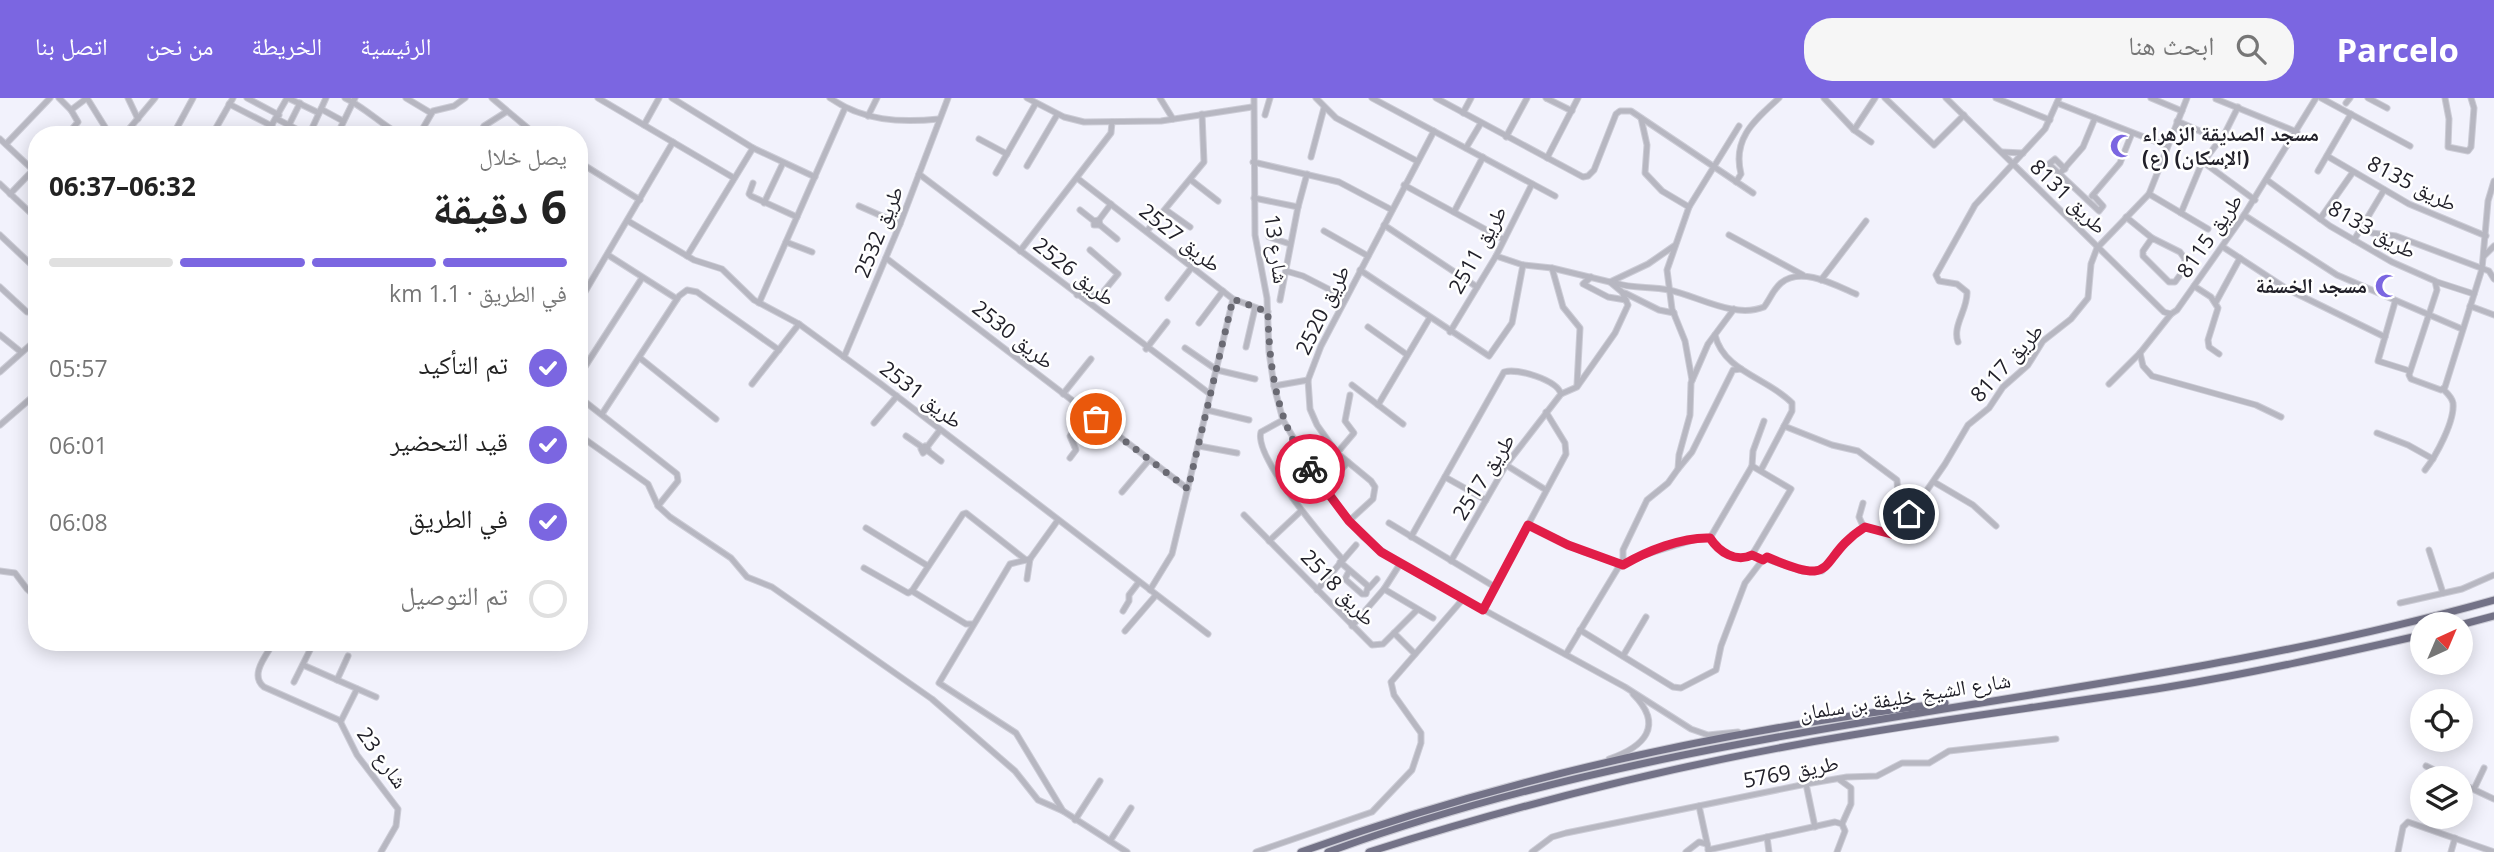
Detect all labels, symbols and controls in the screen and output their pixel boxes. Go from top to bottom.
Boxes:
search box [1804,18,2294,81]
text: ابحث هنا [2128,27,2214,63]
text: Parcelo [2336,27,2459,72]
text: اتصل بنا [35,29,108,62]
text: من نحن [146,29,214,62]
text: الخريطة [252,29,322,62]
text: الرئيسية [360,29,431,62]
icon: search [2232,30,2270,68]
place label: مسجد الصديقة الزهراء (ع) (الإسكان) [2142,119,2319,171]
mosque icon: مسجد الصديقة الزهراء (ع) (الإسكان) [2108,132,2136,160]
text: يصل خلال [479,140,567,172]
street label: طريق 8135 [2363,149,2462,217]
street label: طريق 8131 [2024,153,2113,240]
text: 06:32–06:37 [49,168,196,204]
text: 6 دقيقة [432,175,567,237]
street label: طريق 2532 [847,182,909,282]
street label: طريق 8115 [2170,188,2248,283]
street label: طريق 8133 [2323,193,2421,265]
street label: طريق 2527 [1134,196,1227,278]
street label: طريق 2511 [1441,201,1513,299]
street label: شارع 13 [1258,213,1296,285]
street label: طريق 2526 [1028,230,1121,312]
street label: طريق 2520 [1288,260,1356,359]
place label: مسجد الخسفة [2256,271,2367,299]
mosque icon: مسجد الخسفة [2373,272,2401,300]
text: في الطريق · 1.1 km [389,277,567,309]
street label: طريق 2530 [967,293,1060,375]
street label: طريق 8117 [1964,317,2049,408]
text: تم التأكيد [418,346,508,382]
icon: check [529,349,567,387]
text: 05:57 [49,352,108,384]
street label: طريق 2531 [875,354,969,434]
pin [1066,389,1126,449]
icon: bag [1077,400,1115,438]
text: قيد التحضير [390,423,508,459]
icon: check [529,426,567,464]
street label: طريق 2517 [1446,428,1521,525]
text: 06:01 [49,429,108,461]
courier [1275,434,1345,504]
icon: bike [1291,450,1329,488]
pin [1879,484,1939,544]
icon: home [1890,495,1928,533]
text: في الطريق [408,500,508,536]
icon: check [529,503,567,541]
text: 06:08 [49,506,108,538]
street label: طريق 2518 [1295,543,1382,632]
text: تم التوصيل [400,577,508,613]
north arrow [2410,612,2473,676]
map controls [2410,612,2473,829]
street label: شارع الشيخ خليفة بن سلمان [1797,665,2013,727]
button: locate [2410,689,2473,752]
street label: شارع 23 [351,721,415,794]
street label: طريق 5769 [1741,748,1841,794]
button: layers [2410,766,2473,829]

